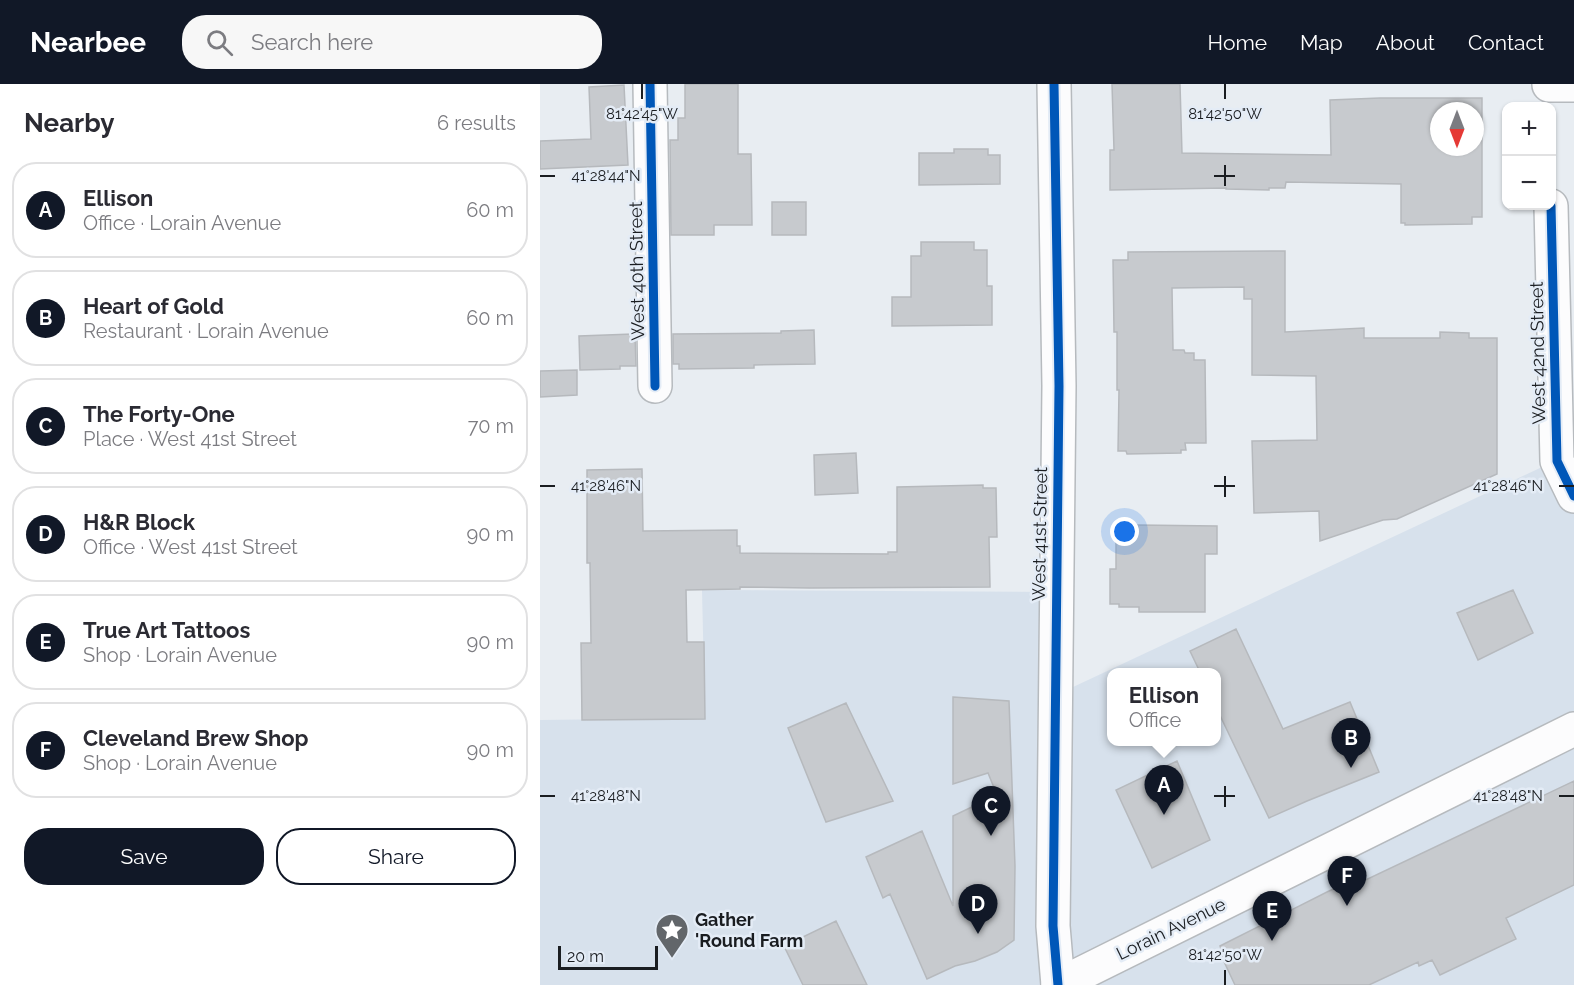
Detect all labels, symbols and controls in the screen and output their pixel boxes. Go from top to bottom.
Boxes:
search box [182,15,602,69]
text: Nearbee [30,26,146,59]
icon: search [203,26,236,59]
text: Search here [251,29,373,55]
text: Home [1208,30,1267,55]
text: Map [1300,30,1343,55]
text: About [1376,30,1435,55]
text: Contact [1468,30,1544,55]
north arrow [1430,102,1484,156]
map controls [1502,102,1556,210]
button: + [1502,102,1556,156]
text: 81°42'45"W [606,105,678,123]
text: 81°42'50"W [1188,105,1262,123]
text: Nearby [24,108,114,138]
text: 6 results [437,111,516,135]
button: − [1502,156,1556,210]
text: 41°28'44"N [571,167,641,185]
text: Ellison [83,185,153,211]
text: A [39,198,52,222]
text: 60 m [466,198,514,222]
street label: West 40th Street [625,201,648,341]
text: Office · Lorain Avenue [83,211,281,235]
street label: West 42nd Street [1526,281,1549,425]
text: Heart of Gold [83,293,224,319]
text: B [39,306,52,330]
text: 60 m [466,306,514,330]
text: Restaurant · Lorain Avenue [83,319,329,343]
text: The Forty-One [83,401,235,427]
text: C [39,414,52,438]
text: 70 m [468,414,514,438]
text: Place · West 41st Street [83,427,297,451]
street label: West 41st Street [1028,467,1051,601]
text: 41°28'46"N [571,477,641,495]
text: 41°28'46"N [1473,477,1543,495]
text: H&R Block [83,509,195,535]
your location [1110,517,1139,546]
text: D [38,522,53,546]
text: 90 m [467,522,514,546]
text: Office · West 41st Street [83,535,298,559]
text: True Art Tattoos [83,617,250,643]
text: E [39,630,52,654]
text: 90 m [467,630,514,654]
text: Shop · Lorain Avenue [83,643,277,667]
popup [1107,668,1221,746]
text: Ellison [1129,682,1199,708]
text: Office [1129,708,1181,732]
pin: B [1332,718,1370,768]
text: Cleveland Brew Shop [83,725,308,751]
text: F [40,738,51,762]
text: 90 m [467,738,514,762]
text: Shop · Lorain Avenue [83,751,277,775]
pin: A [1144,766,1184,815]
pin: C [972,786,1010,836]
text: 41°28'48"N [571,787,641,805]
text: 41°28'48"N [1473,787,1543,805]
button: Save [24,828,264,885]
button: Share [276,828,516,885]
pin: F [1328,856,1366,906]
pin: D [958,884,998,934]
pin: E [1252,892,1292,941]
street label: Lorain Avenue [1113,893,1229,964]
place label: Gather 'Round Farm [695,909,803,951]
place icon: Gather 'Round Farm [654,912,690,959]
scale bar [558,943,658,970]
text: 81°42'50"W [1188,946,1262,964]
text: 20 m [567,947,604,966]

